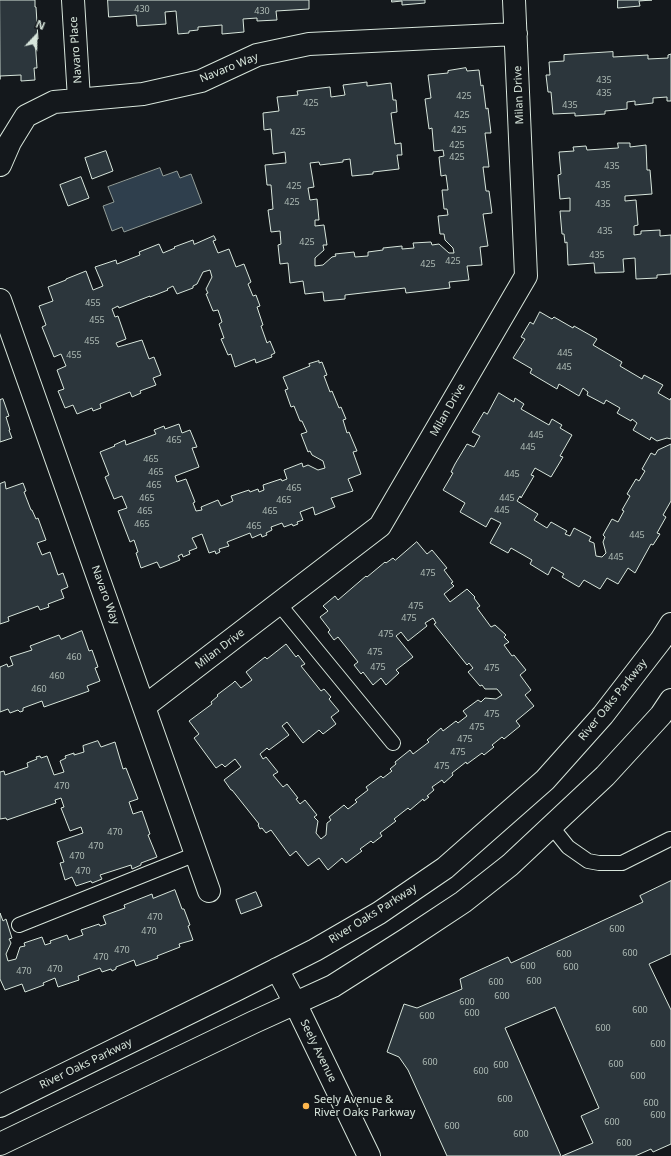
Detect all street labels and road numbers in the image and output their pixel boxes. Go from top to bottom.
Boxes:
street label: Navaro Place [67,16,85,84]
street label: Navaro Way [198,50,260,86]
street label: Milan Drive [511,65,527,125]
street label: Milan Drive [428,381,468,439]
street label: Navaro Way [88,564,122,626]
street label: Milan Drive [193,626,247,672]
street label: River Oaks Parkway [576,656,650,744]
street label: River Oaks Parkway [327,882,419,946]
street label: Seely Avenue [297,1017,339,1085]
street label: River Oaks Parkway [38,1036,134,1092]

